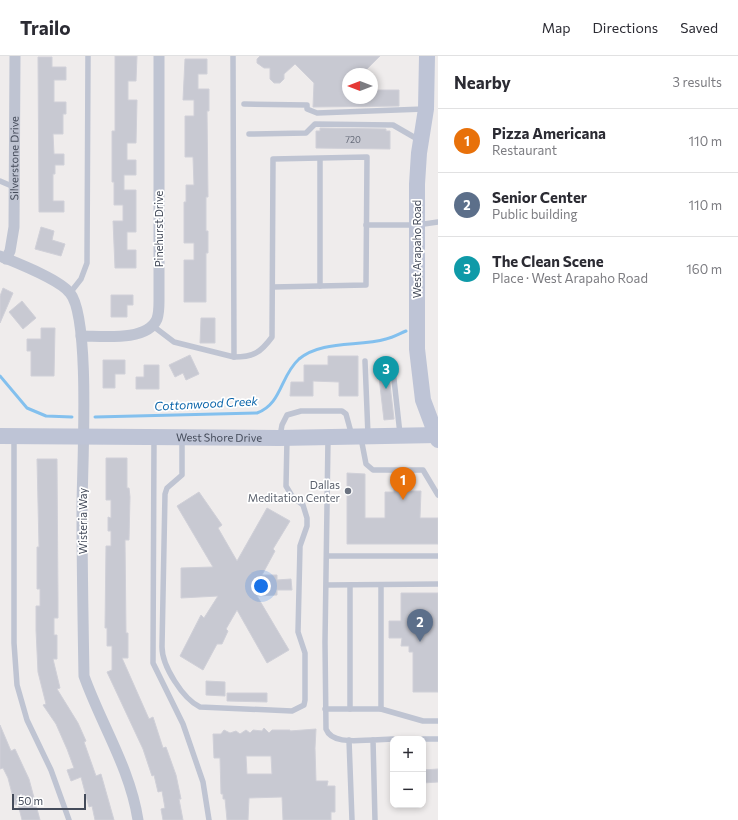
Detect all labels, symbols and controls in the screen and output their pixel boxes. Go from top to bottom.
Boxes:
text: Trailo [20,16,71,39]
text: Map [542,19,571,36]
text: Directions [593,19,658,36]
text: Saved [680,19,718,36]
north arrow [342,68,378,104]
text: Nearby [454,72,511,93]
text: 3 results [673,74,722,90]
street label: Silverstone Drive [7,116,21,201]
text: Pizza Americana [492,124,606,142]
text: 1 [464,133,470,149]
text: 110 m [689,133,722,149]
house number: 720 [345,134,361,145]
text: Restaurant [492,142,557,158]
text: Senior Center [492,188,587,206]
street label: Pinehurst Drive [152,190,165,267]
text: 2 [463,197,471,213]
text: 110 m [689,197,722,213]
street label: West Arapaho Road [410,200,423,298]
text: Public building [492,206,578,222]
text: The Clean Scene [492,252,604,270]
text: 3 [463,261,471,277]
text: 160 m [686,261,722,277]
text: Place · West Arapaho Road [492,270,648,286]
pin: 3 [373,356,399,389]
water label: Cottonwood Creek [154,393,259,413]
street label: West Shore Drive [176,430,262,444]
pin: 1 [390,467,416,500]
place label: Dallas Meditation Center [248,478,341,504]
marker: Dallas Meditation Center [343,486,353,496]
street label: Wisteria Way [76,488,89,554]
your location [251,576,271,596]
pin: 2 [407,609,433,642]
map controls [390,736,426,808]
button: + [390,736,426,772]
button: − [390,772,426,808]
scale bar [12,792,86,811]
text: 50 m [18,794,43,807]

